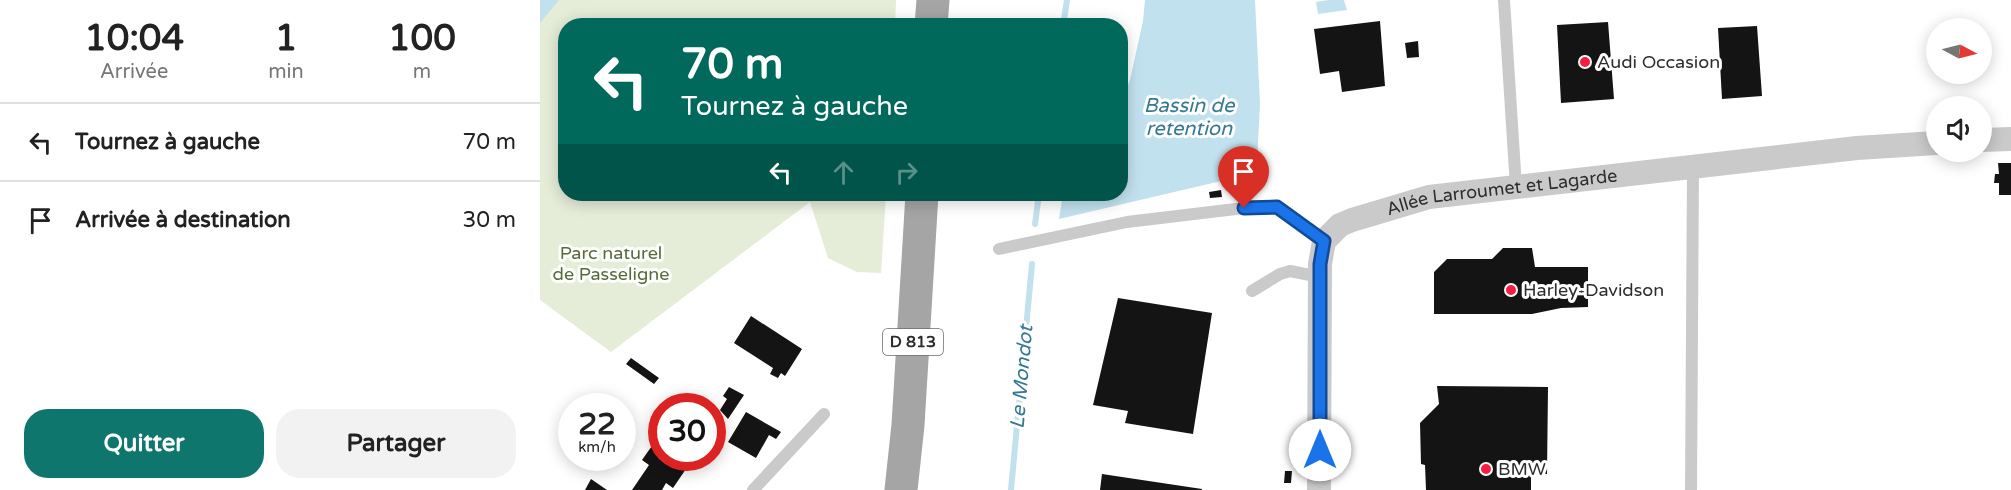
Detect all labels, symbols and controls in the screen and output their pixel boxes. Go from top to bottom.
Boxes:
text: 10:04 [84,17,184,60]
text: 1 [275,17,297,60]
text: 100 [388,17,456,60]
north arrow [1926,18,1992,84]
map controls [1926,18,1992,162]
text: 70 m [681,39,783,90]
icon: left [582,42,660,120]
place label: Audi Occasion [1597,51,1720,73]
marker: Audi Occasion [1578,55,1592,69]
text: Arrivée [100,60,168,84]
text: min [268,60,304,84]
text: m [413,60,431,84]
text: Tournez à gauche [681,90,908,123]
water label: Bassin de retention [1144,94,1236,141]
button: sound [1926,96,1992,162]
icon: left [24,126,57,159]
text: Tournez à gauche [75,129,260,155]
text: 70 m [462,129,516,155]
pin [1218,146,1269,208]
icon: arrive [1227,155,1260,188]
icon: left [764,156,797,189]
icon: ahead [827,156,860,189]
icon: right [890,156,923,189]
street label: Allée Larroumet et Lagarde [1384,165,1618,220]
icon: arrive [24,204,57,237]
text: Arrivée à destination [75,207,291,233]
text: 30 m [462,207,516,233]
park label: Parc naturel de Passeligne [553,242,669,285]
place label: Harley-Davidson [1523,279,1664,301]
marker: Harley-Davidson [1504,283,1518,297]
water label: Le Mondot [1006,322,1039,430]
road number: D 813 [883,329,943,355]
speed limit sign: 30 [648,393,726,471]
text: 22 [578,406,616,443]
button: Quitter [24,409,264,478]
button: Partager [276,409,516,478]
position arrow [1288,418,1352,482]
text: km/h [578,438,616,456]
place label: BMW [1498,458,1546,480]
marker: BMW [1479,462,1493,476]

